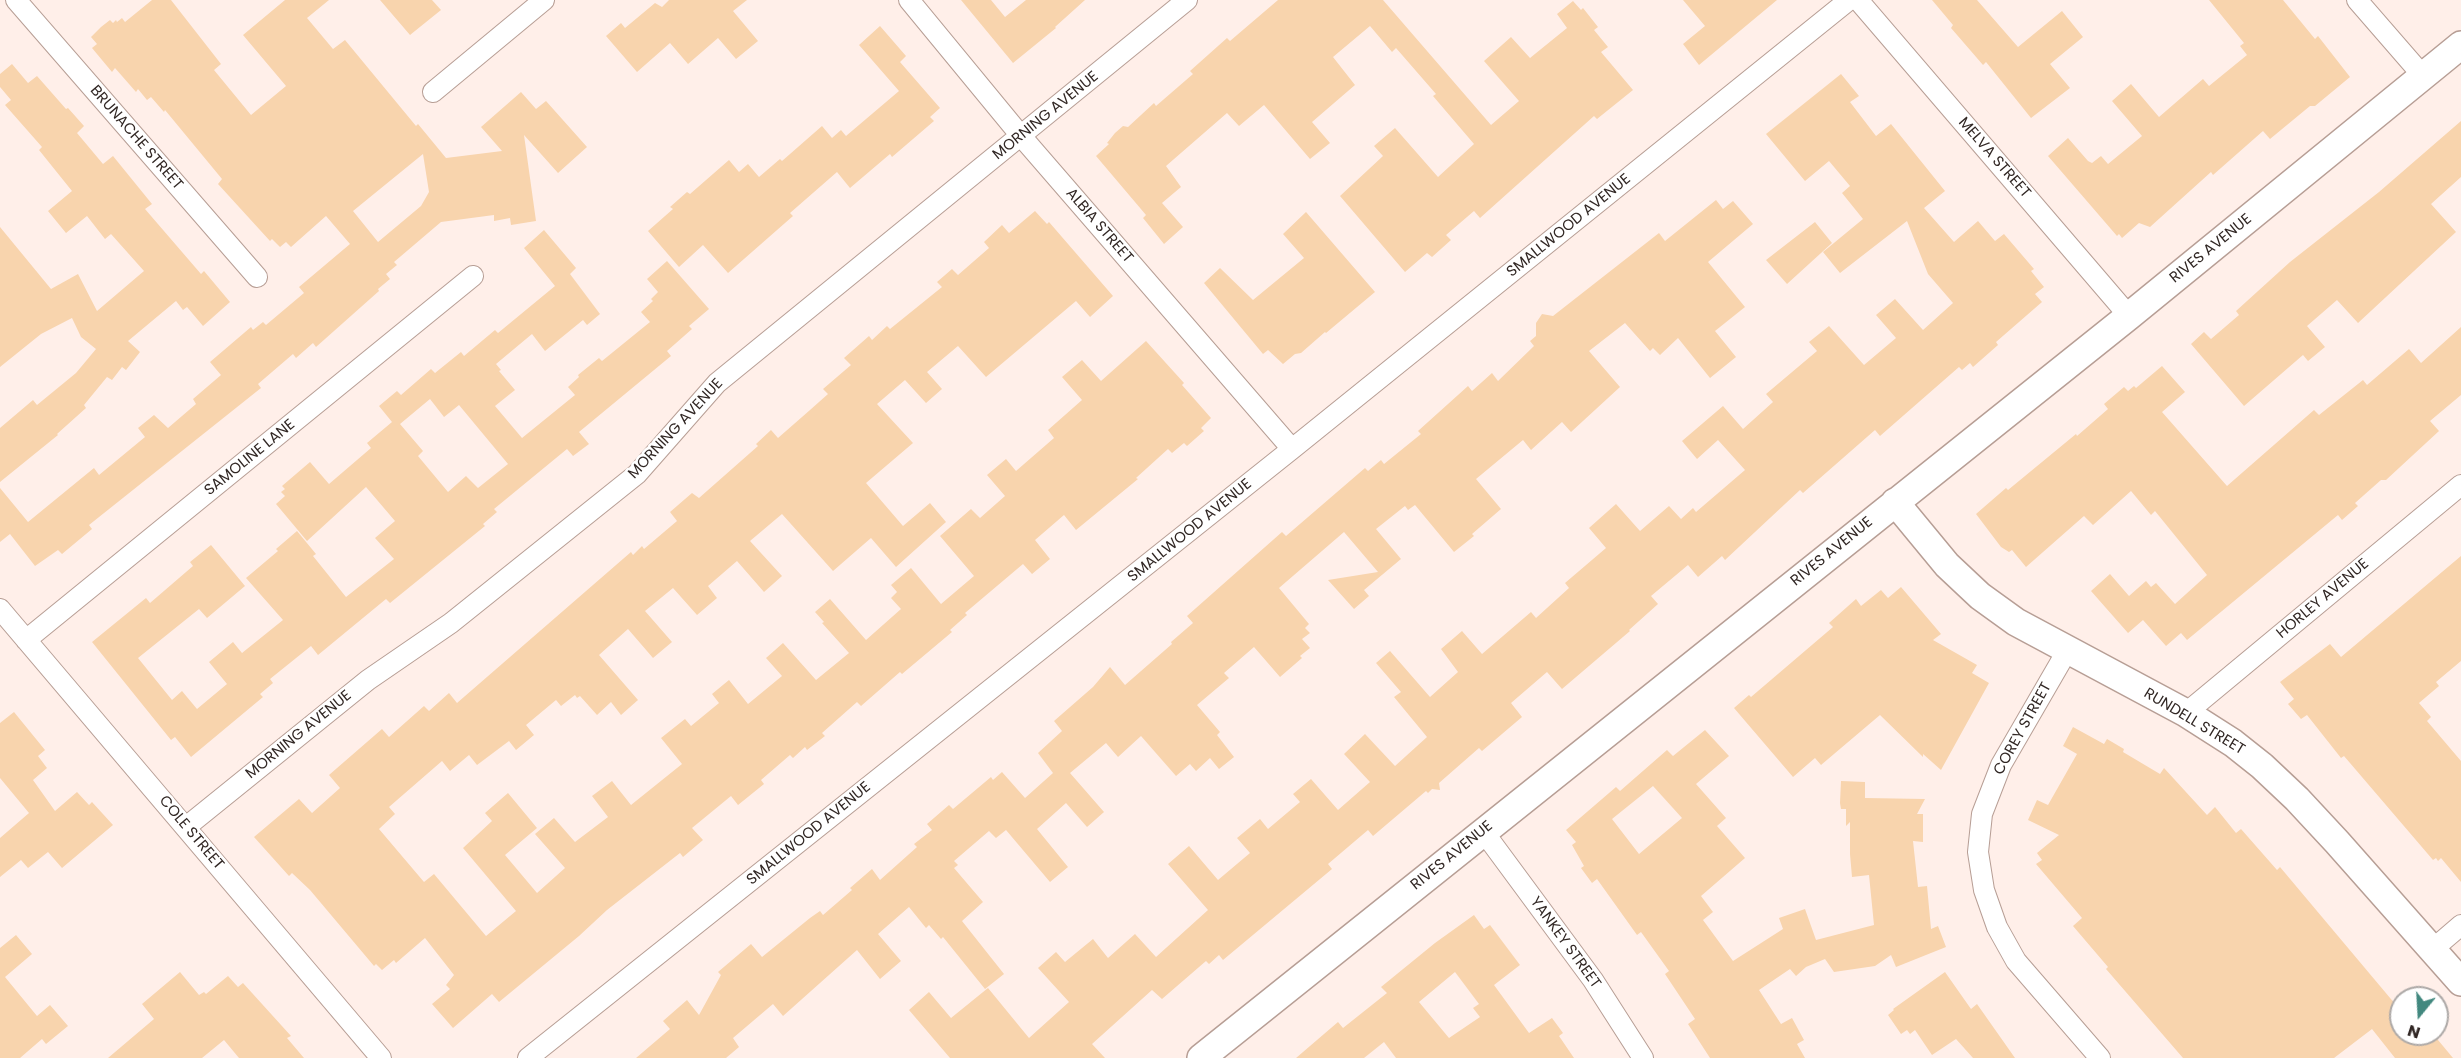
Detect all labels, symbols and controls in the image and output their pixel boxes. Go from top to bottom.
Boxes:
street label: MORNING AVENUE [990,68,1102,164]
street label: BRUNACHE STREET [86,82,186,194]
street label: MELVA STREET [1954,114,2034,202]
street label: SMALLWOOD AVENUE [1504,171,1634,281]
street label: ALBIA STREET [1062,185,1136,267]
street label: RIVES AVENUE [2167,211,2255,287]
street label: MORNING AVENUE [625,375,727,483]
street label: SAMOLINE LANE [201,416,299,500]
street label: SMALLWOOD AVENUE [1125,476,1255,586]
street label: RIVES AVENUE [1788,514,1876,590]
street label: HORLEY AVENUE [2273,555,2373,643]
street label: COREY STREET [1990,680,2056,778]
street label: RUNDELL STREET [2140,685,2248,759]
street label: MORNING AVENUE [243,687,355,783]
street label: SMALLWOOD AVENUE [744,779,874,889]
street label: COLE STREET [155,792,227,874]
street label: RIVES AVENUE [1408,818,1496,894]
street label: YANKEY STREET [1526,894,1604,992]
north arrow [2389,986,2449,1046]
text: N [2405,1019,2423,1044]

